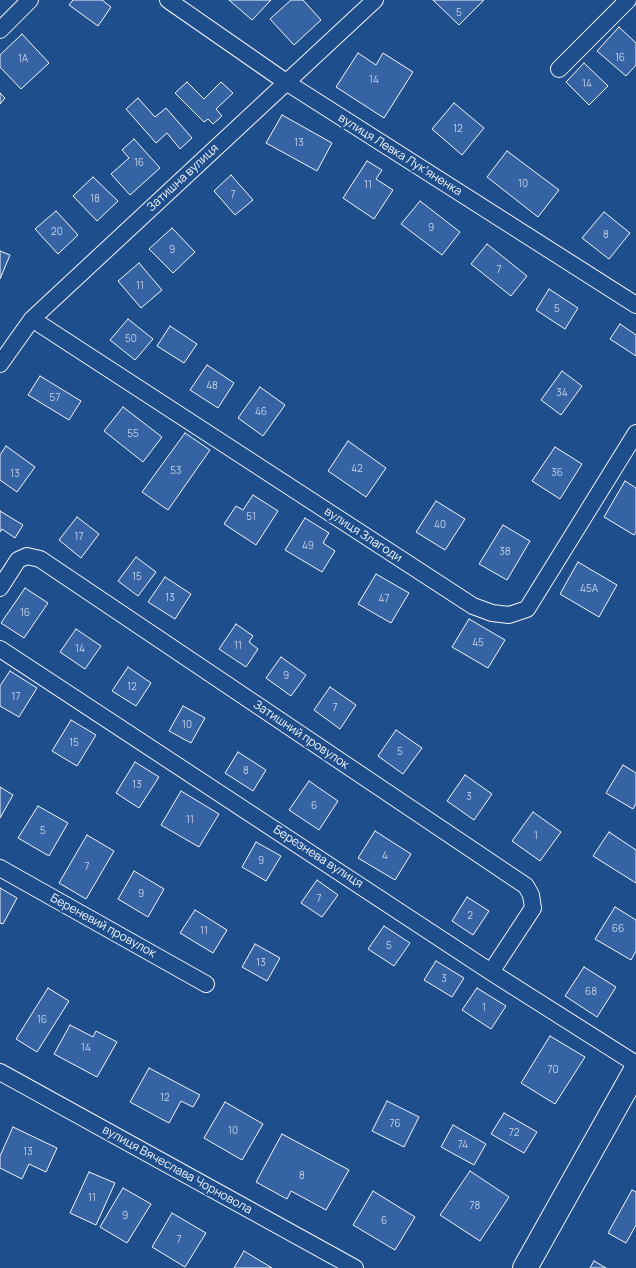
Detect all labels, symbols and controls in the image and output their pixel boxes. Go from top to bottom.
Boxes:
house number: 5 [456,7,462,19]
house number: 16 [615,52,625,64]
house number: 1А [18,53,28,65]
house number: 14 [369,74,379,86]
house number: 14 [582,78,592,90]
street label: вулиця Левка Лукʼяненка [335,111,465,199]
house number: 12 [453,123,463,135]
house number: 13 [294,137,304,149]
street label: Затишна вулиця [144,141,222,215]
house number: 16 [134,157,144,169]
house number: 10 [518,178,528,190]
house number: 11 [364,179,372,191]
house number: 7 [230,189,236,201]
house number: 18 [90,193,100,205]
house number: 9 [428,222,434,234]
house number: 20 [51,226,63,238]
house number: 8 [603,229,609,241]
house number: 9 [169,244,175,256]
house number: 7 [496,264,502,276]
house number: 11 [136,280,144,292]
house number: 5 [554,303,560,315]
house number: 50 [125,333,137,345]
house number: 48 [206,380,218,392]
house number: 34 [556,387,568,399]
house number: 57 [50,392,60,404]
house number: 46 [255,406,267,418]
house number: 55 [127,428,139,440]
house number: 42 [351,463,363,475]
house number: 53 [170,465,182,477]
house number: 36 [551,467,563,479]
house number: 13 [10,468,20,480]
street label: вулиця Злагоди [321,504,405,566]
house number: 51 [246,511,256,523]
house number: 40 [434,519,446,531]
house number: 17 [75,531,83,543]
house number: 49 [302,540,314,552]
house number: 38 [499,546,511,558]
house number: 15 [132,571,142,583]
house number: 45А [580,583,598,595]
house number: 13 [165,592,175,604]
house number: 47 [379,593,389,605]
house number: 16 [20,607,30,619]
house number: 45 [472,637,484,649]
house number: 11 [234,640,242,652]
house number: 14 [75,643,85,655]
house number: 9 [283,670,289,682]
house number: 12 [127,681,137,693]
house number: 17 [12,691,20,703]
street label: Затишний провулок [250,698,352,772]
house number: 7 [332,702,338,714]
house number: 10 [182,719,192,731]
house number: 15 [69,737,79,749]
house number: 5 [397,746,403,758]
house number: 8 [243,765,249,777]
house number: 13 [132,779,142,791]
house number: 3 [466,791,472,803]
house number: 6 [311,800,317,812]
house number: 11 [186,814,194,826]
street label: Березнева вулиця [270,823,366,891]
house number: 5 [40,825,46,837]
house number: 1 [534,830,538,842]
house number: 4 [382,850,388,862]
house number: 9 [258,855,264,867]
house number: 7 [84,861,90,873]
house number: 9 [138,888,144,900]
street label: Береневий провулок [48,891,158,961]
house number: 7 [316,893,322,905]
house number: 2 [467,910,473,922]
house number: 66 [612,923,624,935]
house number: 11 [200,925,208,937]
house number: 5 [386,940,392,952]
house number: 13 [256,957,266,969]
house number: 3 [441,973,447,985]
house number: 68 [585,986,597,998]
house number: 1 [482,1002,486,1014]
house number: 16 [37,1014,47,1026]
house number: 14 [81,1042,91,1054]
house number: 70 [547,1064,559,1076]
house number: 12 [160,1092,170,1104]
house number: 76 [389,1118,401,1130]
street label: вулиця Вячеслава Чорновола [100,1123,254,1217]
house number: 10 [228,1125,238,1137]
house number: 72 [509,1127,519,1139]
house number: 74 [458,1139,468,1151]
house number: 13 [23,1146,33,1158]
house number: 8 [299,1170,305,1182]
house number: 11 [88,1192,96,1204]
house number: 78 [470,1200,480,1212]
house number: 9 [122,1210,128,1222]
house number: 6 [381,1215,387,1227]
house number: 7 [176,1234,182,1246]

